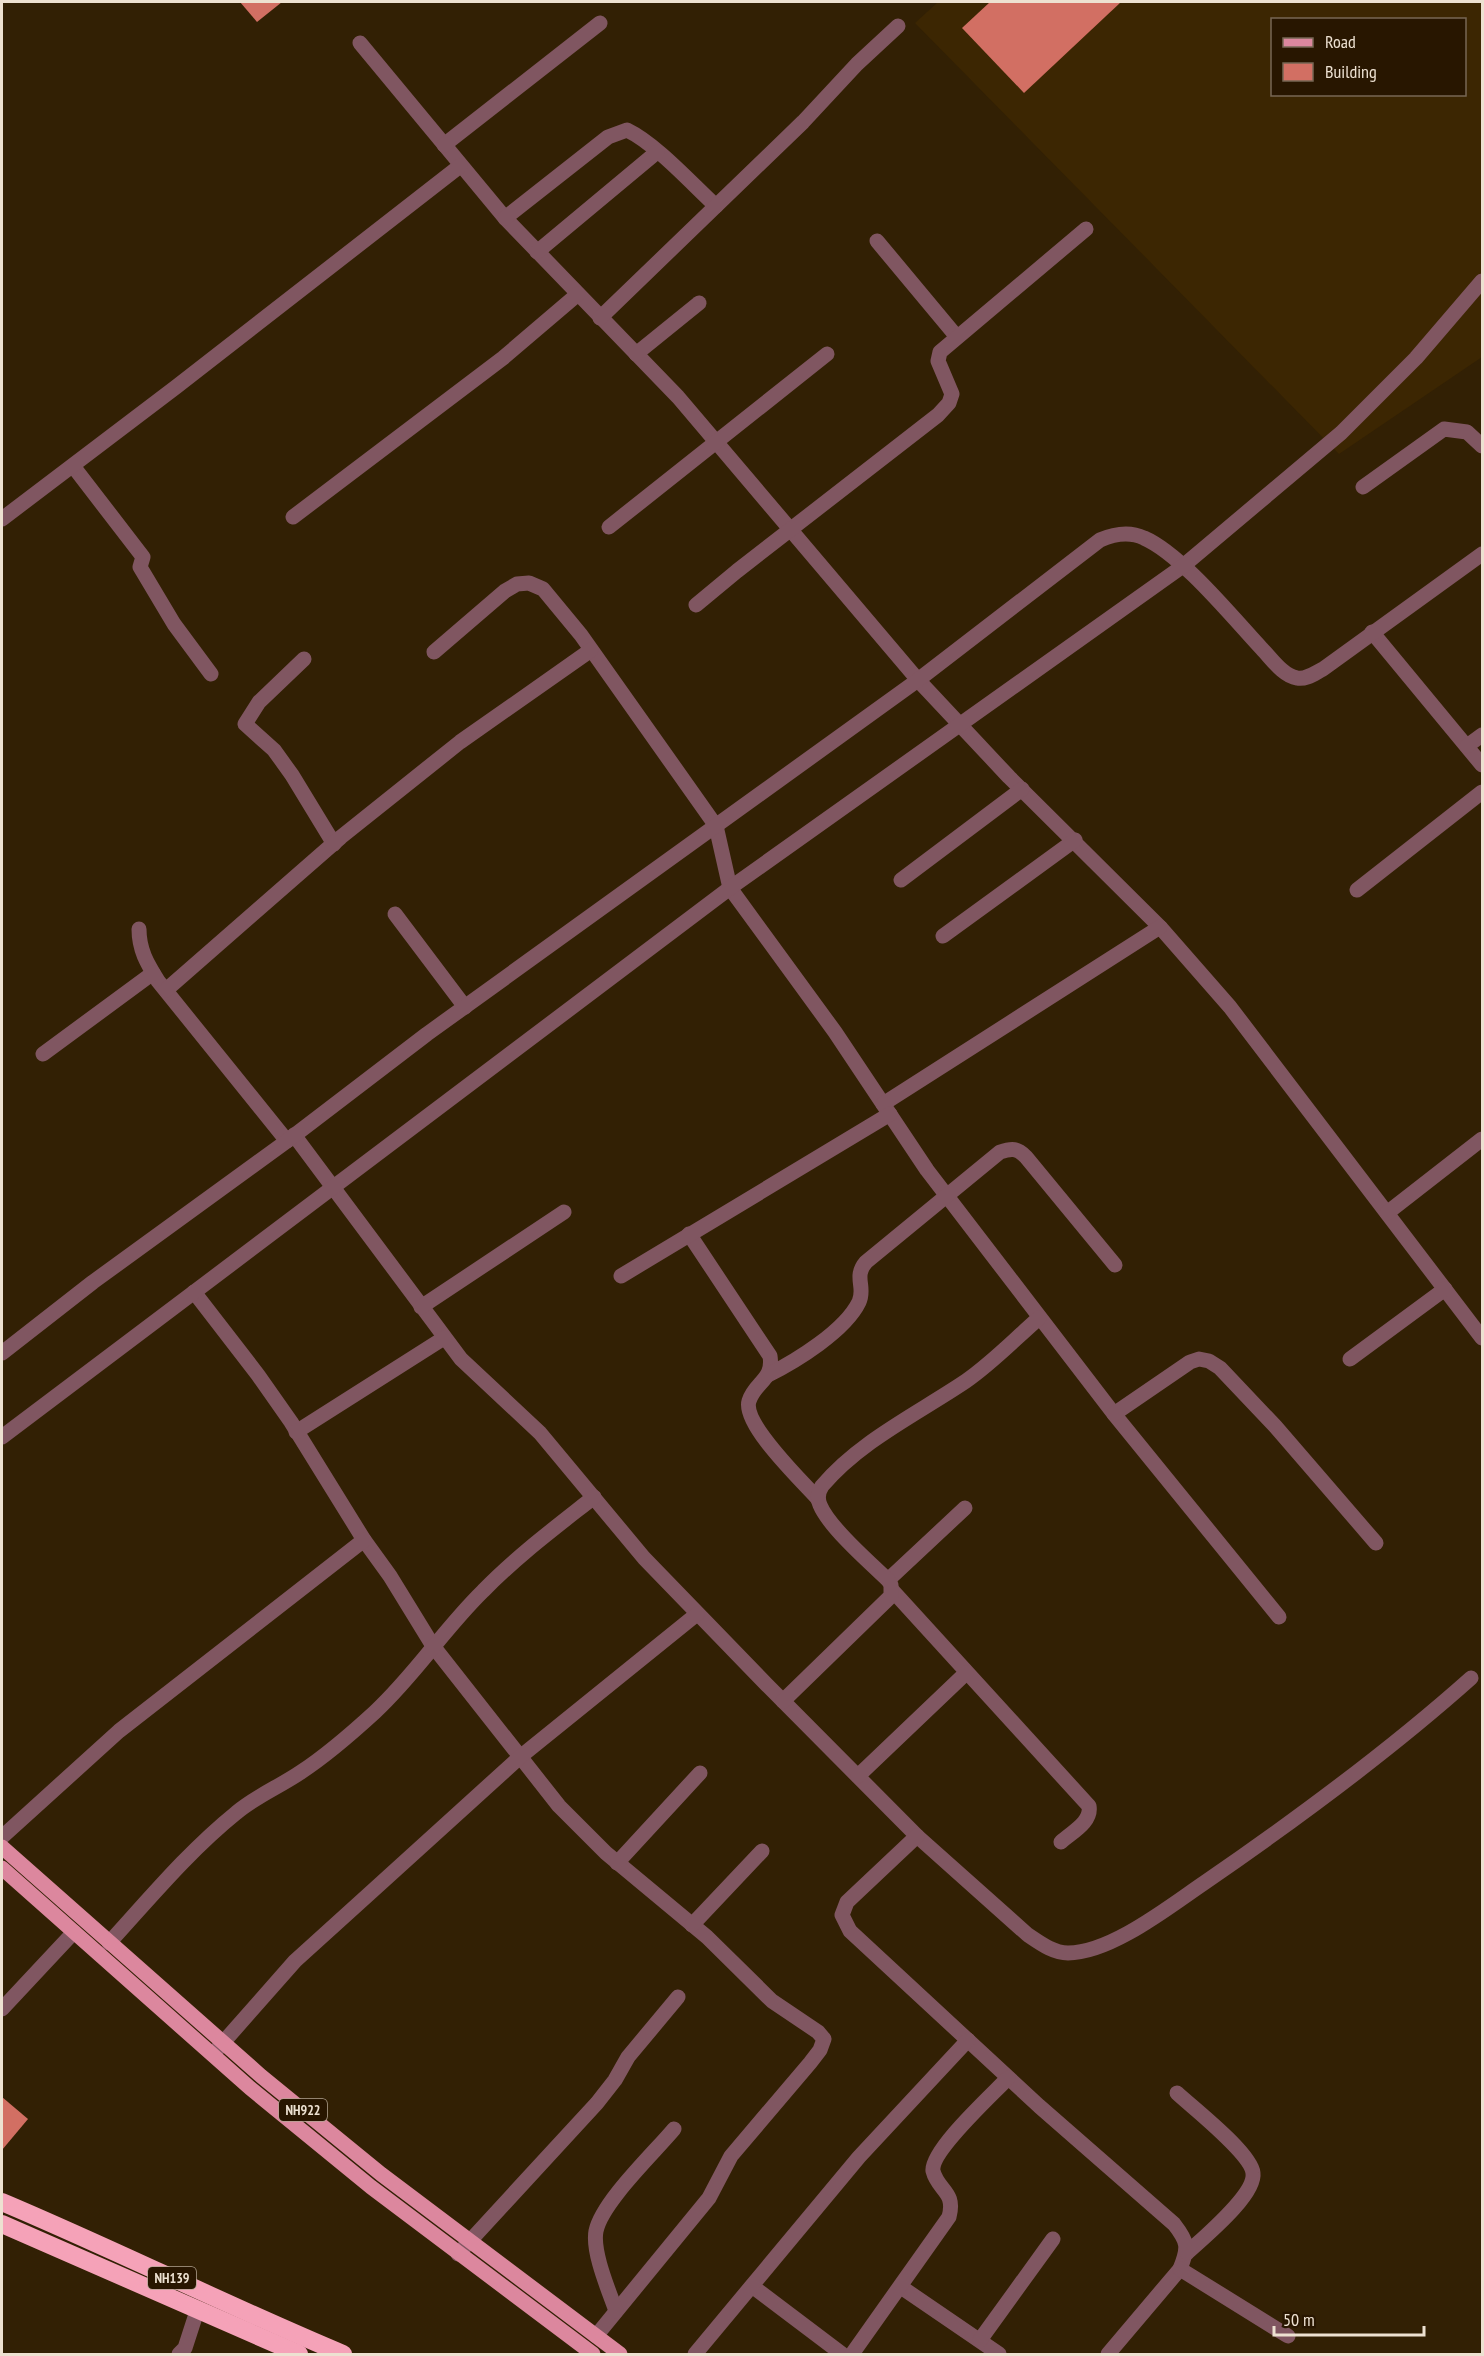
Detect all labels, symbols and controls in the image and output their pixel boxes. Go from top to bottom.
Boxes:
legend [1271,18,1466,96]
text: Road [1325,30,1356,53]
text: Building [1325,60,1377,83]
road number: NH922 [279,2099,327,2121]
road number: NH139 [148,2267,196,2289]
scale bar [1274,2299,1424,2337]
text: 50 m [1283,2308,1315,2331]

